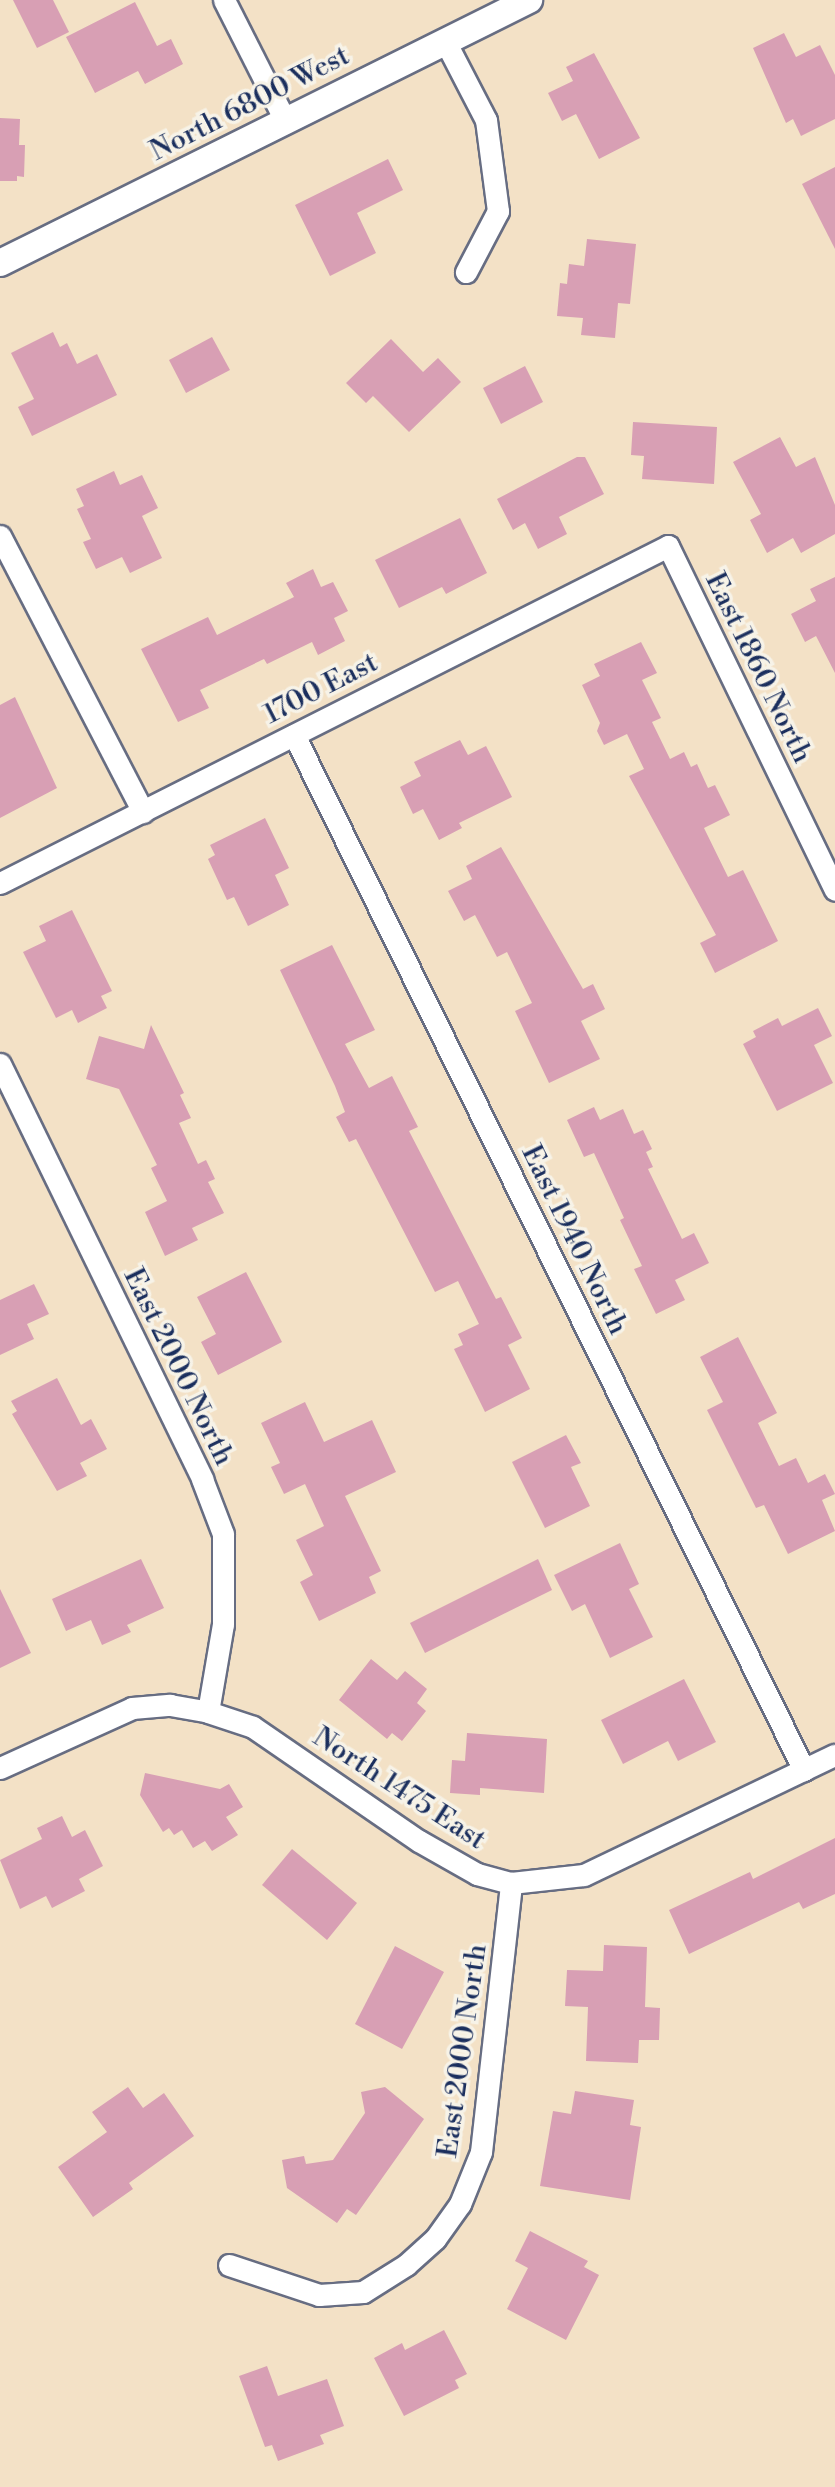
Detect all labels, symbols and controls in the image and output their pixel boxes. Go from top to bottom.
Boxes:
street label: North 6800 West [145,39,355,169]
street label: East 1860 North [697,567,819,769]
street label: 1700 East [259,646,383,732]
street label: East 1940 North [514,1140,634,1340]
street label: East 2000 North [116,1263,240,1471]
street label: North 1475 East [306,1721,492,1857]
street label: East 2000 North [431,1942,495,2160]

